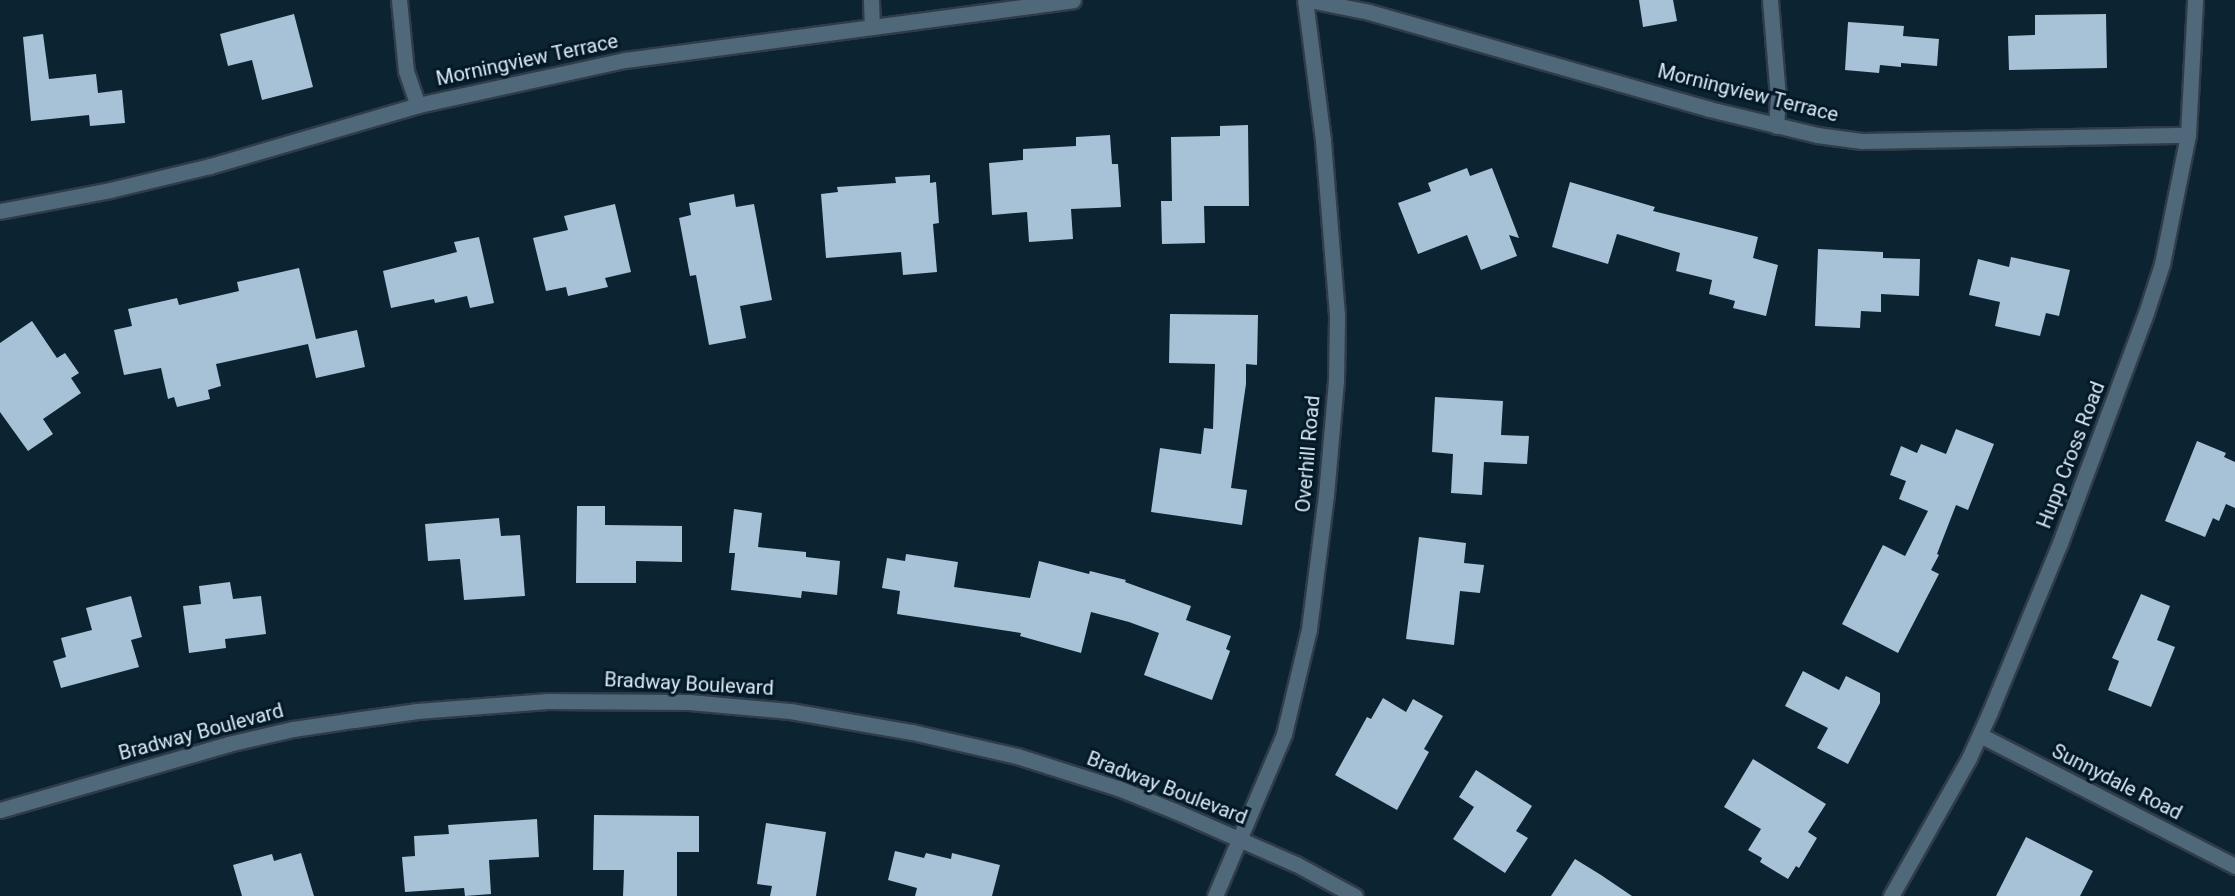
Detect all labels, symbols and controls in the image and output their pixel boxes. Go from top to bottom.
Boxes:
street label: Morningview Terrace [434,29,620,91]
street label: Morningview Terrace [1655,59,1841,127]
street label: Hupp Cross Road [2032,378,2110,532]
street label: Overhill Road [1291,395,1325,513]
street label: Bradway Boulevard [604,668,774,700]
street label: Bradway Boulevard [116,698,286,766]
street label: Sunnydale Road [2048,739,2186,825]
street label: Bradway Boulevard [1083,746,1251,830]

